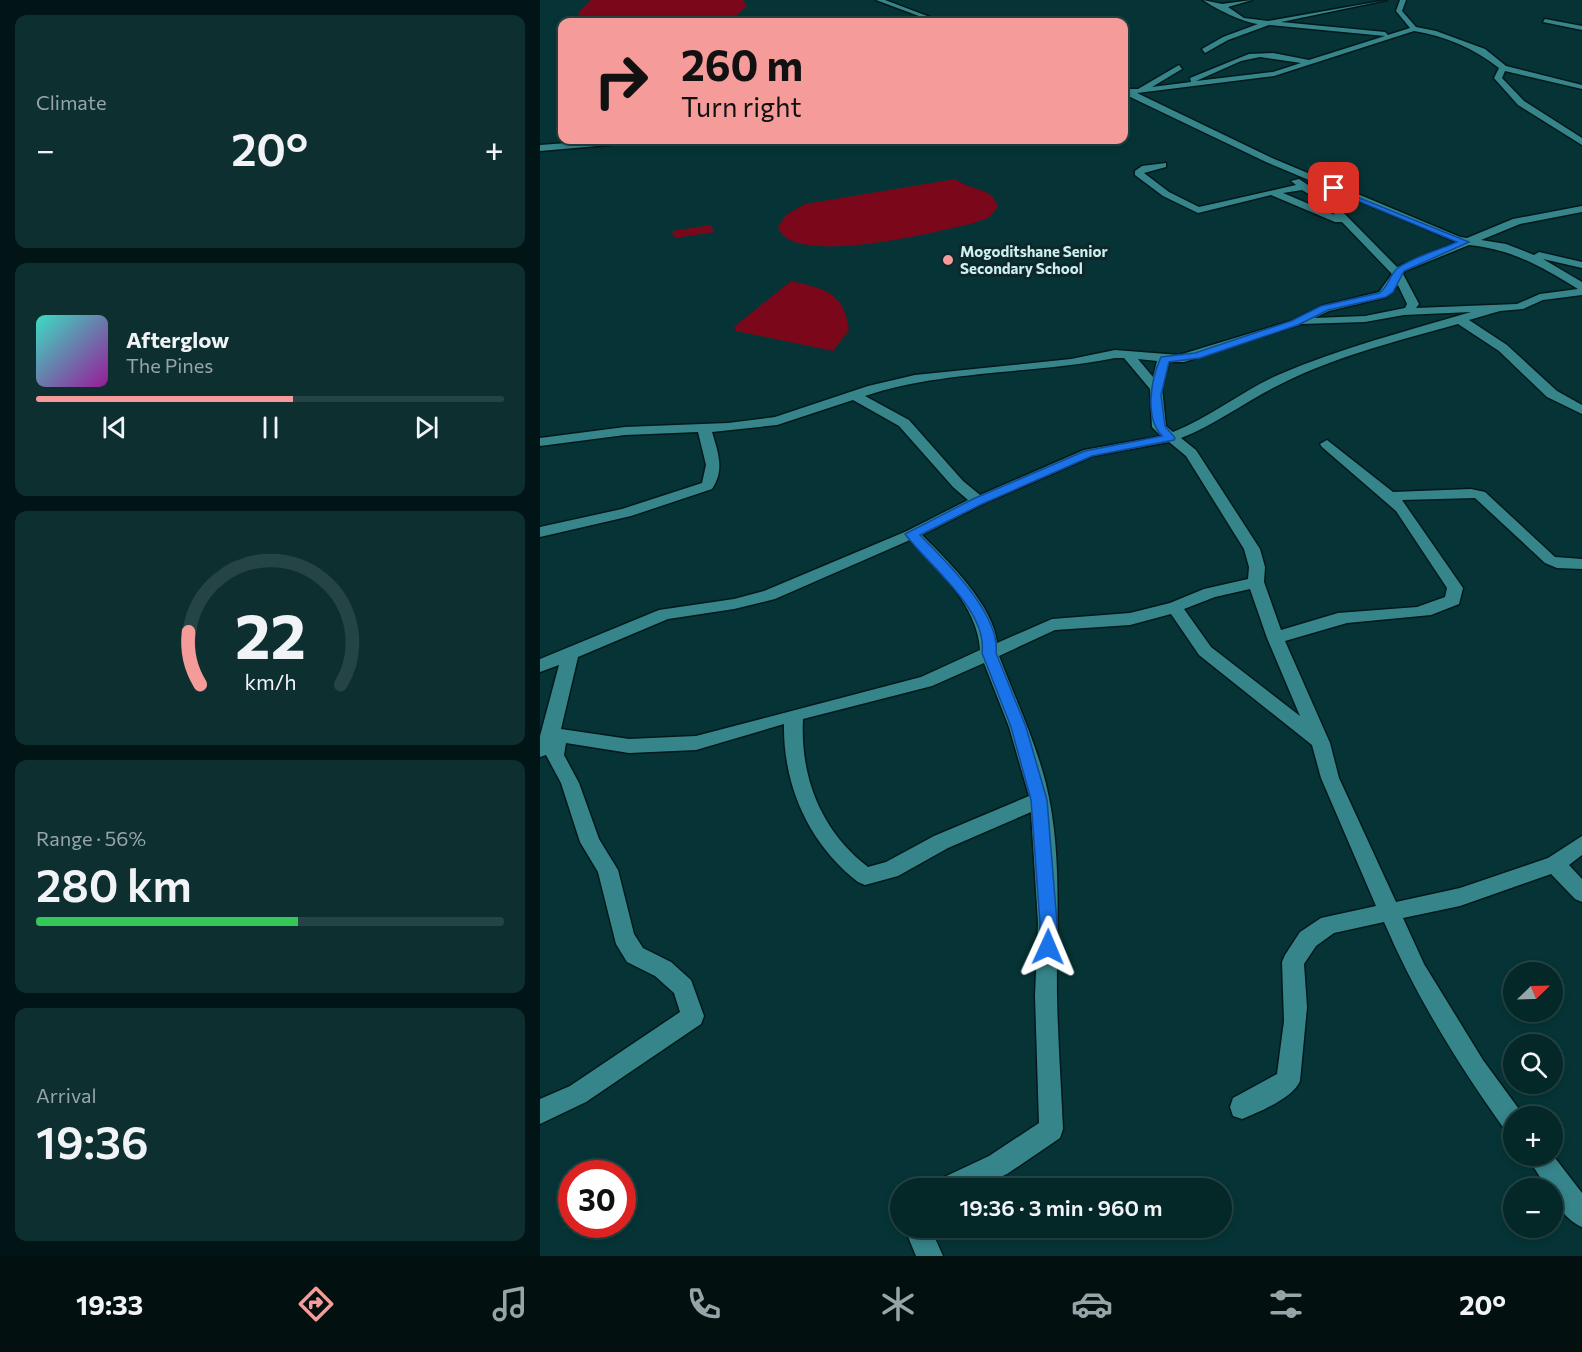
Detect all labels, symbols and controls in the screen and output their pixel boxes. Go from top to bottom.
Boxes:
text: 260 m [681,38,803,90]
icon: right [582,42,660,120]
text: Climate [36,90,106,114]
text: Turn right [681,90,801,123]
text: 20° [231,120,308,175]
text: − [36,128,55,169]
text: + [485,128,504,169]
pin [1308,162,1359,213]
icon: arrive [1317,171,1350,204]
place label: Mogoditshane Senior Secondary School [960,242,1108,277]
marker: Mogoditshane Senior Secondary School [941,253,955,267]
text: Afterglow [126,326,229,353]
text: The Pines [126,353,213,377]
icon: previous [98,411,131,444]
icon: pause [254,411,287,444]
icon: next [410,411,443,444]
text: 22 [234,596,306,672]
text: km/h [244,668,296,694]
text: Range · 56% [36,826,146,850]
text: 280 km [36,856,192,911]
position arrow [1016,915,1080,979]
north arrow [1503,962,1563,1022]
map controls [1503,962,1563,1238]
button: search [1503,1034,1563,1094]
text: Arrival [36,1083,97,1107]
button: + [1503,1106,1563,1166]
text: 19:36 [36,1113,149,1168]
speed limit sign: 30 [558,1160,636,1238]
button: − [1503,1178,1563,1238]
text: 19:36 · 3 min · 960 m [960,1194,1162,1221]
icon: directions [295,1283,337,1325]
icon: music [489,1283,531,1325]
icon: phone [683,1283,725,1325]
icon: climate [877,1283,919,1325]
icon: car [1071,1283,1113,1325]
icon: filters [1265,1283,1307,1325]
text: 19:33 [76,1288,143,1321]
text: 20° [1459,1288,1506,1321]

